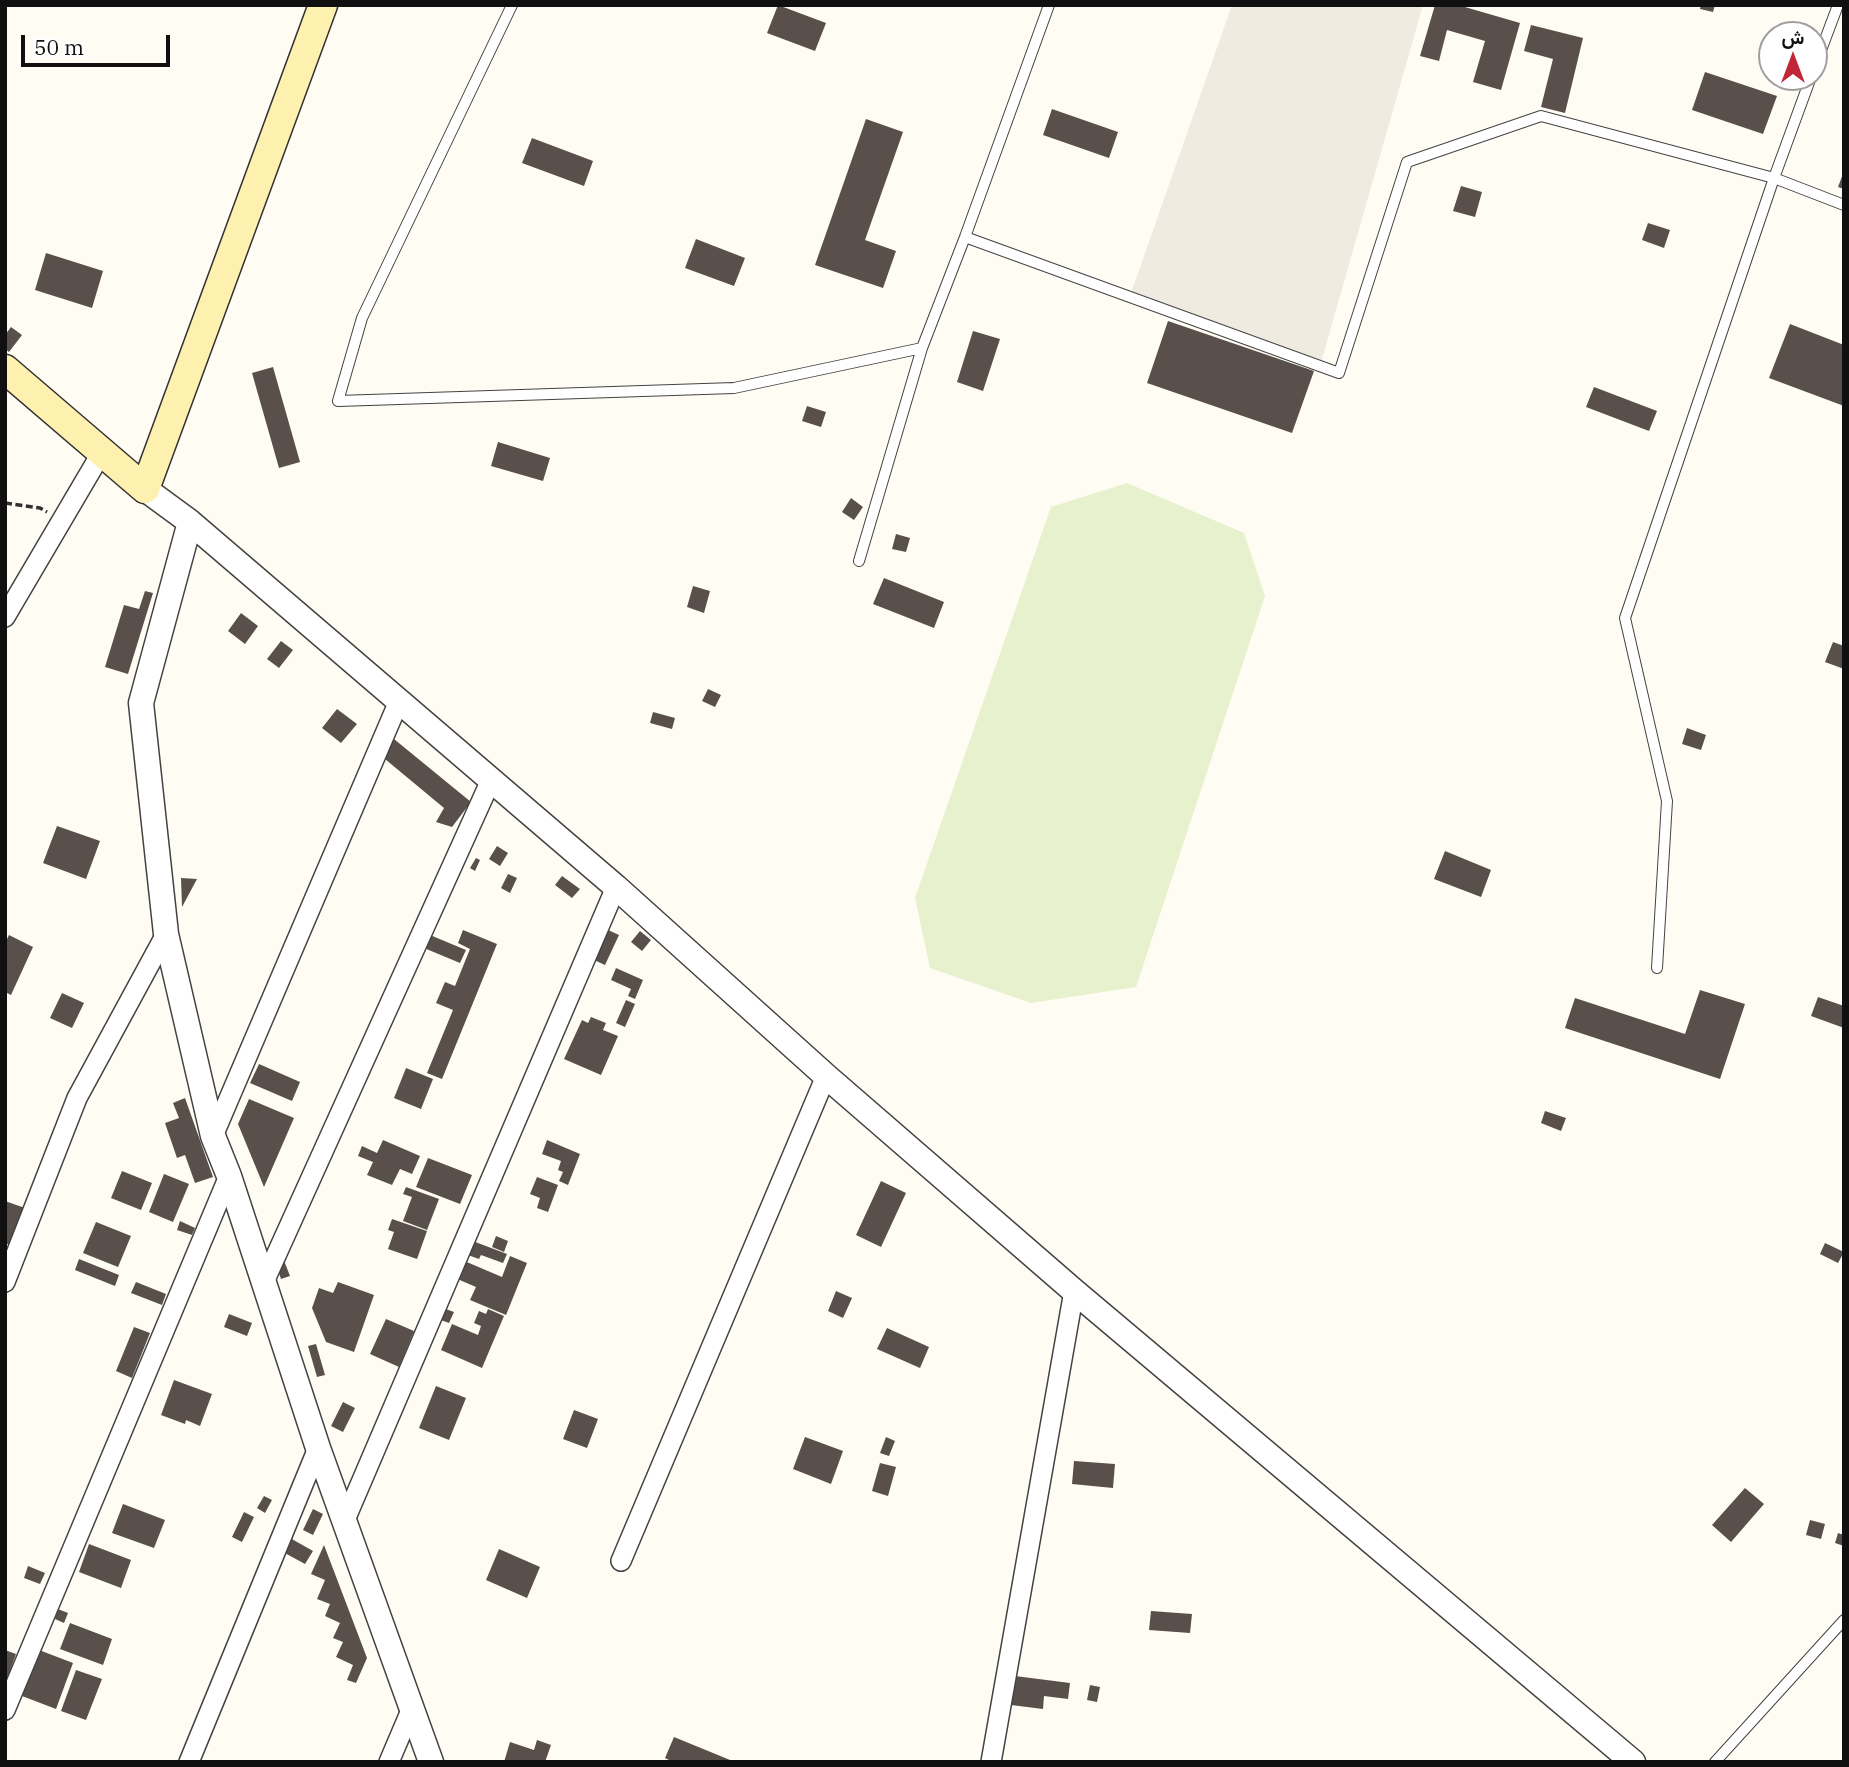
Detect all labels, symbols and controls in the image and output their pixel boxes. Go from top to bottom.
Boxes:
scale bar [24,21,173,65]
north arrow [1758,21,1828,91]
text: ش [1782,25,1804,49]
text: 50 m [34,33,84,61]

